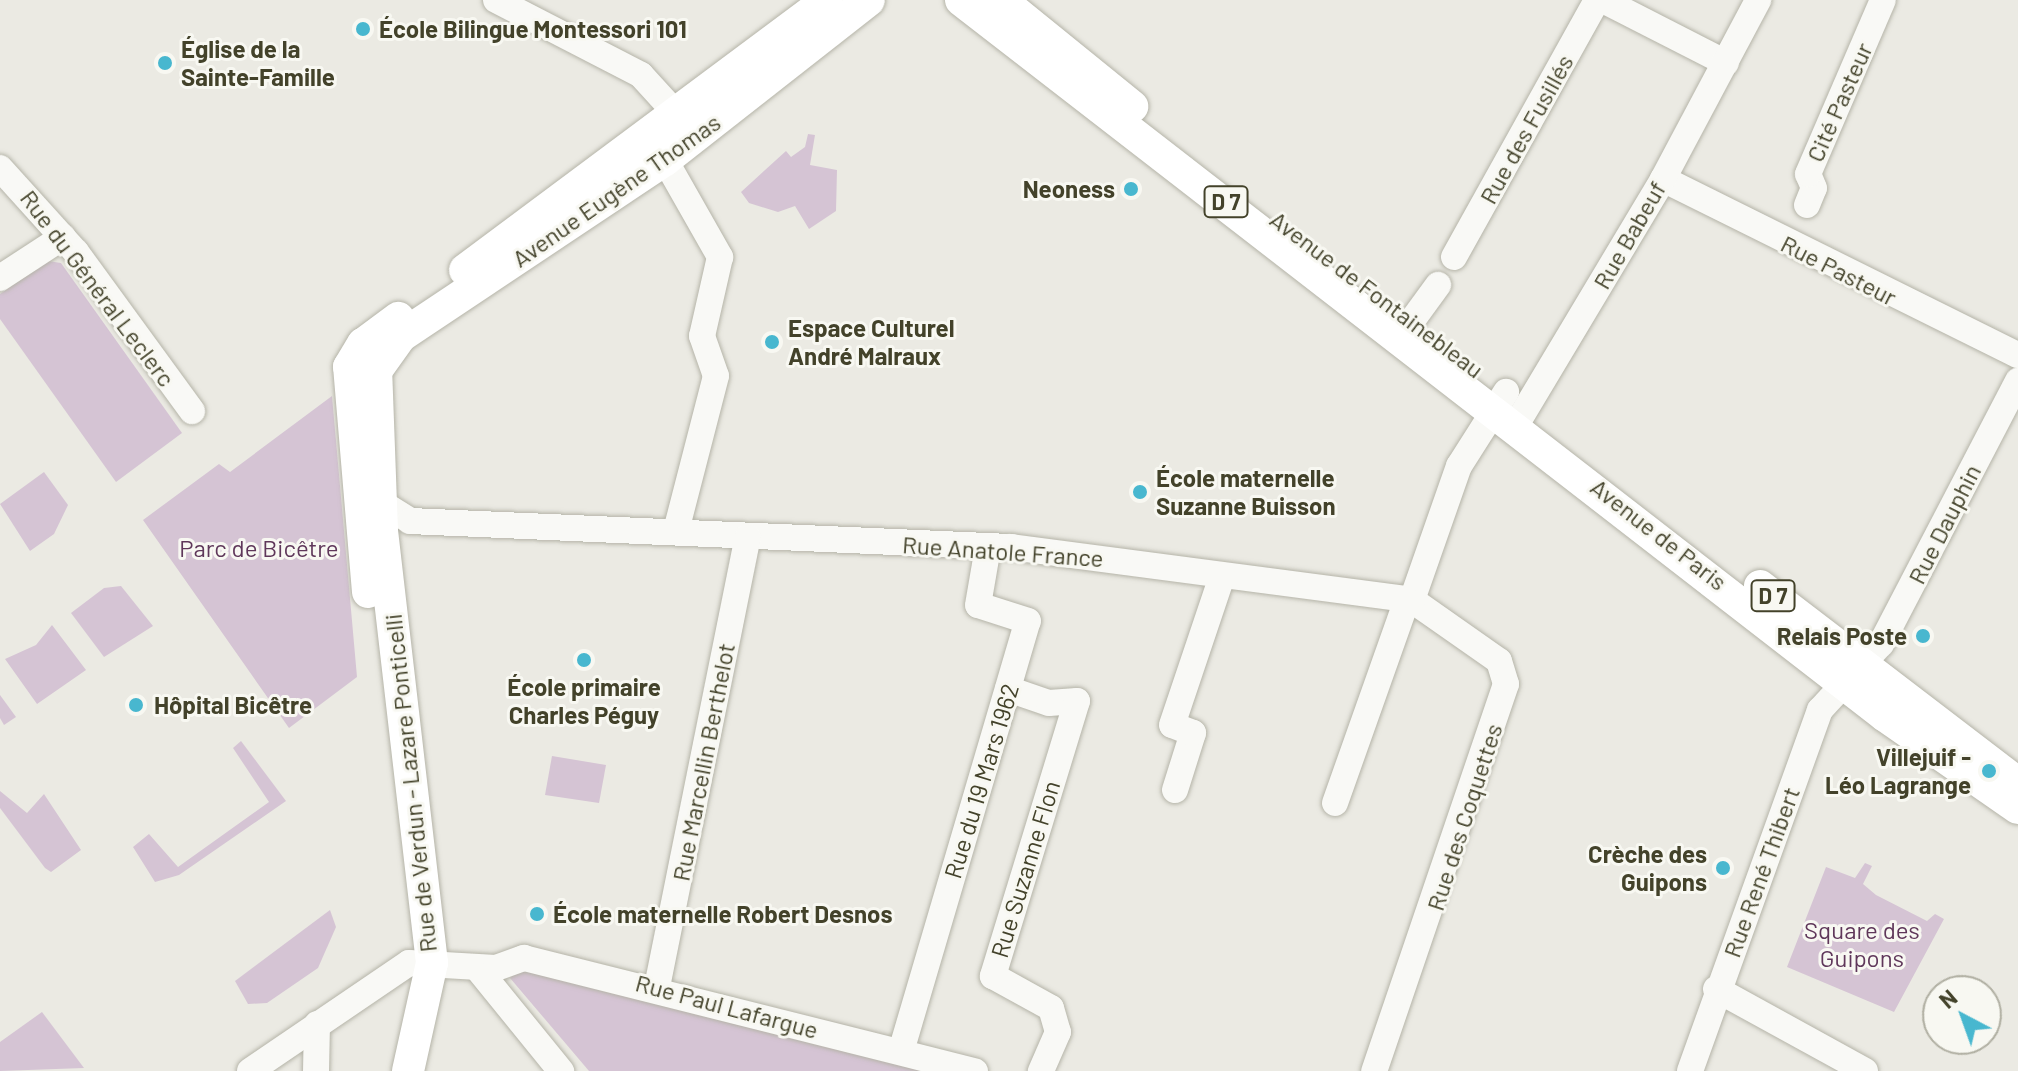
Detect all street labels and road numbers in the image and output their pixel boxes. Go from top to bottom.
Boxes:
street label: Cité Pasteur [1800,38,1878,166]
street label: Rue des Fusillés [1473,49,1579,209]
street label: Avenue Eugène Thomas [506,107,726,273]
street label: Rue Babeuf [1587,176,1671,294]
street label: Rue du Général Leclerc [15,184,181,392]
road number: D 7 [1202,184,1250,220]
street label: Avenue de Fontainebleau [1265,204,1489,384]
street label: Rue Pasteur [1776,229,1902,311]
street label: Rue Dauphin [1902,459,1986,589]
street label: Avenue de Paris [1585,472,1733,596]
street label: Rue Anatole France [901,530,1105,572]
road number: D 7 [1749,578,1797,614]
street label: Rue de Verdun - Lazare Ponticelli [378,612,442,954]
street label: Rue Marcellin Berthelot [666,641,740,883]
street label: Rue du 19 Mars 1962 [938,680,1024,882]
street label: Rue des Coquettes [1420,720,1508,914]
street label: Rue Suzanne Flon [984,777,1066,961]
street label: Rue René Thibert [1717,783,1805,961]
street label: Rue Paul Lafargue [633,968,821,1044]

